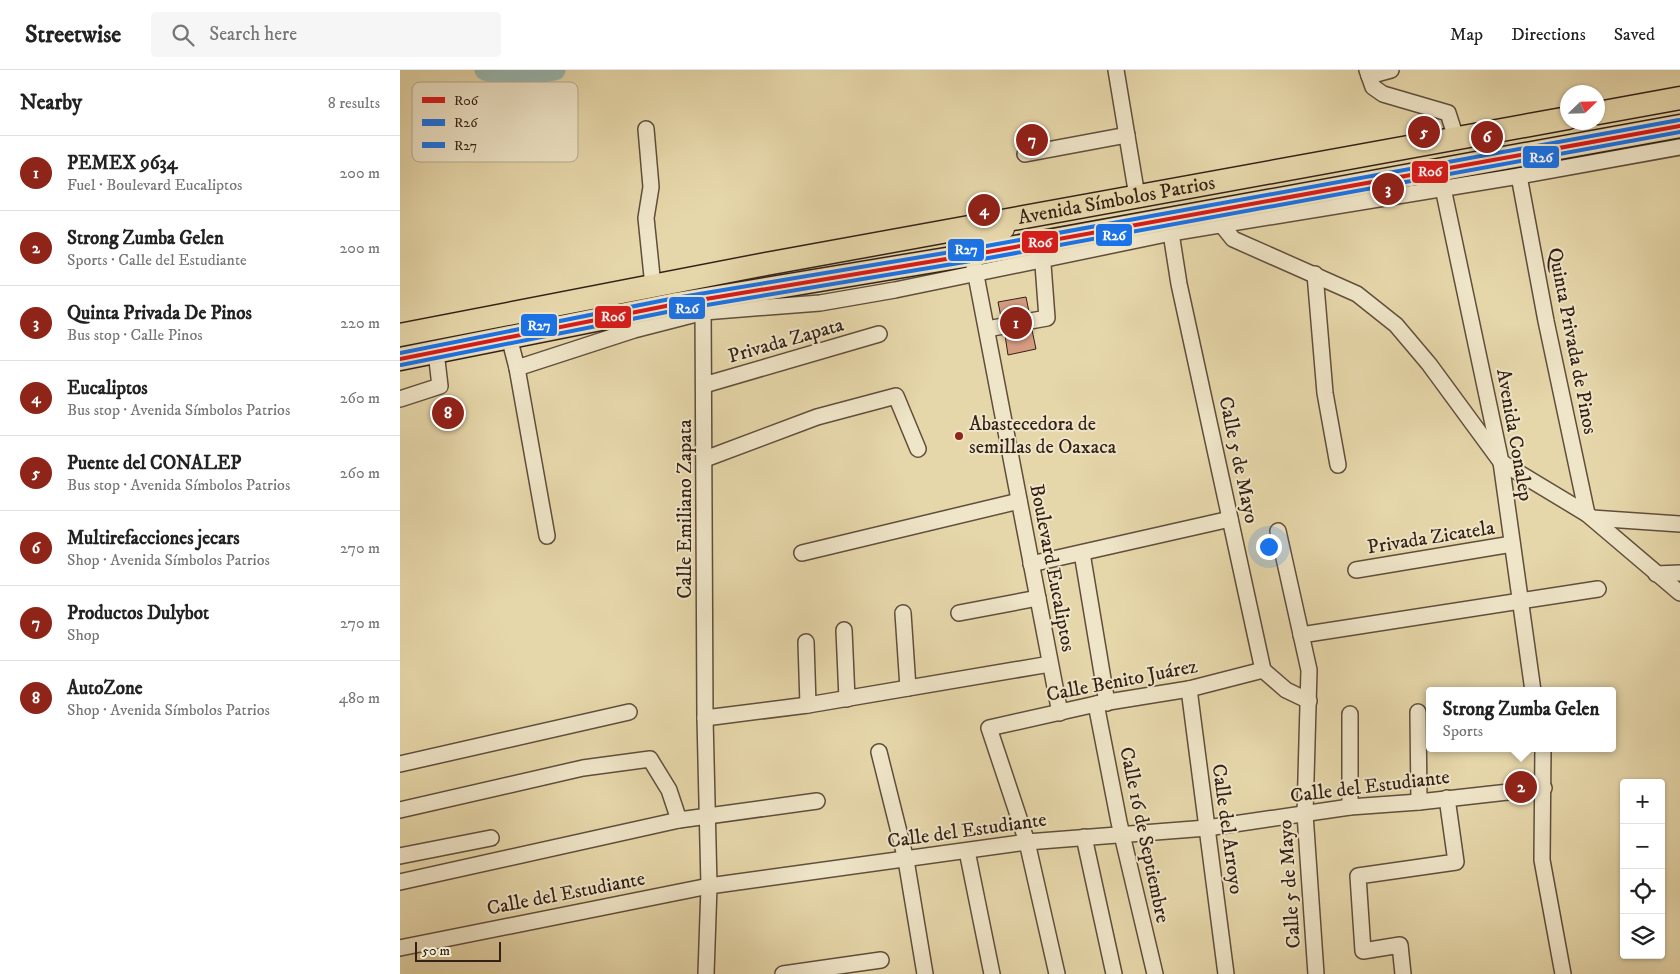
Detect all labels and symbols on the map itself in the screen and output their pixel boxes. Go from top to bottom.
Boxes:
legend [412,82,578,162]
north arrow [1560,85,1605,130]
text: R06 [454,92,479,110]
pin: 5 [1408,113,1440,151]
text: R26 [454,114,478,132]
pin: 6 [1471,118,1503,156]
pin: 7 [1016,121,1048,159]
text: R27 [454,137,477,155]
line badge: R26 [1522,145,1560,169]
text: R26 [1529,149,1553,167]
line badge: R06 [1411,160,1449,184]
text: R06 [1418,163,1443,181]
street label: Avenida Símbolos Patrios [1016,170,1217,230]
pin: 3 [1372,170,1404,208]
pin: 4 [968,191,1000,229]
line badge: R26 [1095,223,1133,247]
text: R26 [1102,227,1126,245]
line badge: R06 [1021,230,1059,254]
text: R06 [1028,234,1053,252]
line badge: R27 [947,238,985,262]
text: R27 [954,241,978,259]
street label: Quinta Privada de Pinos [1542,246,1602,437]
line badge: R26 [668,296,706,320]
text: R26 [675,300,699,318]
pin: 1 [1000,304,1032,342]
line badge: R06 [594,305,632,329]
text: R06 [601,308,626,326]
street label: Privada Zapata [725,312,847,369]
line badge: R27 [520,313,558,337]
text: R27 [527,317,551,335]
street label: Avenida Conalep [1490,367,1538,503]
pin: 8 [432,394,464,432]
street label: Calle 5 de Mayo [1212,394,1264,526]
place label: Abastecedora de semillas de Oaxaca [969,412,1117,460]
street label: Calle Emiliano Zapata [673,419,698,599]
marker: Abastecedora de semillas de Oaxaca [953,430,965,442]
street label: Boulevard Eucaliptos [1023,482,1081,654]
street label: Privada Zicatela [1366,516,1497,560]
your location [1256,534,1282,560]
street label: Calle Benito Juárez [1044,654,1200,708]
street label: Calle 16 de Septiembre [1113,745,1175,925]
street label: Calle del Arroyo [1205,762,1249,896]
street label: Calle del Estudiante [1289,765,1451,809]
pin: 2 [1505,768,1537,806]
street label: Calle del Estudiante [886,807,1048,855]
street label: Calle 5 de Mayo [1273,819,1307,949]
street label: Calle del Estudiante [485,866,647,922]
scale bar [415,939,501,962]

